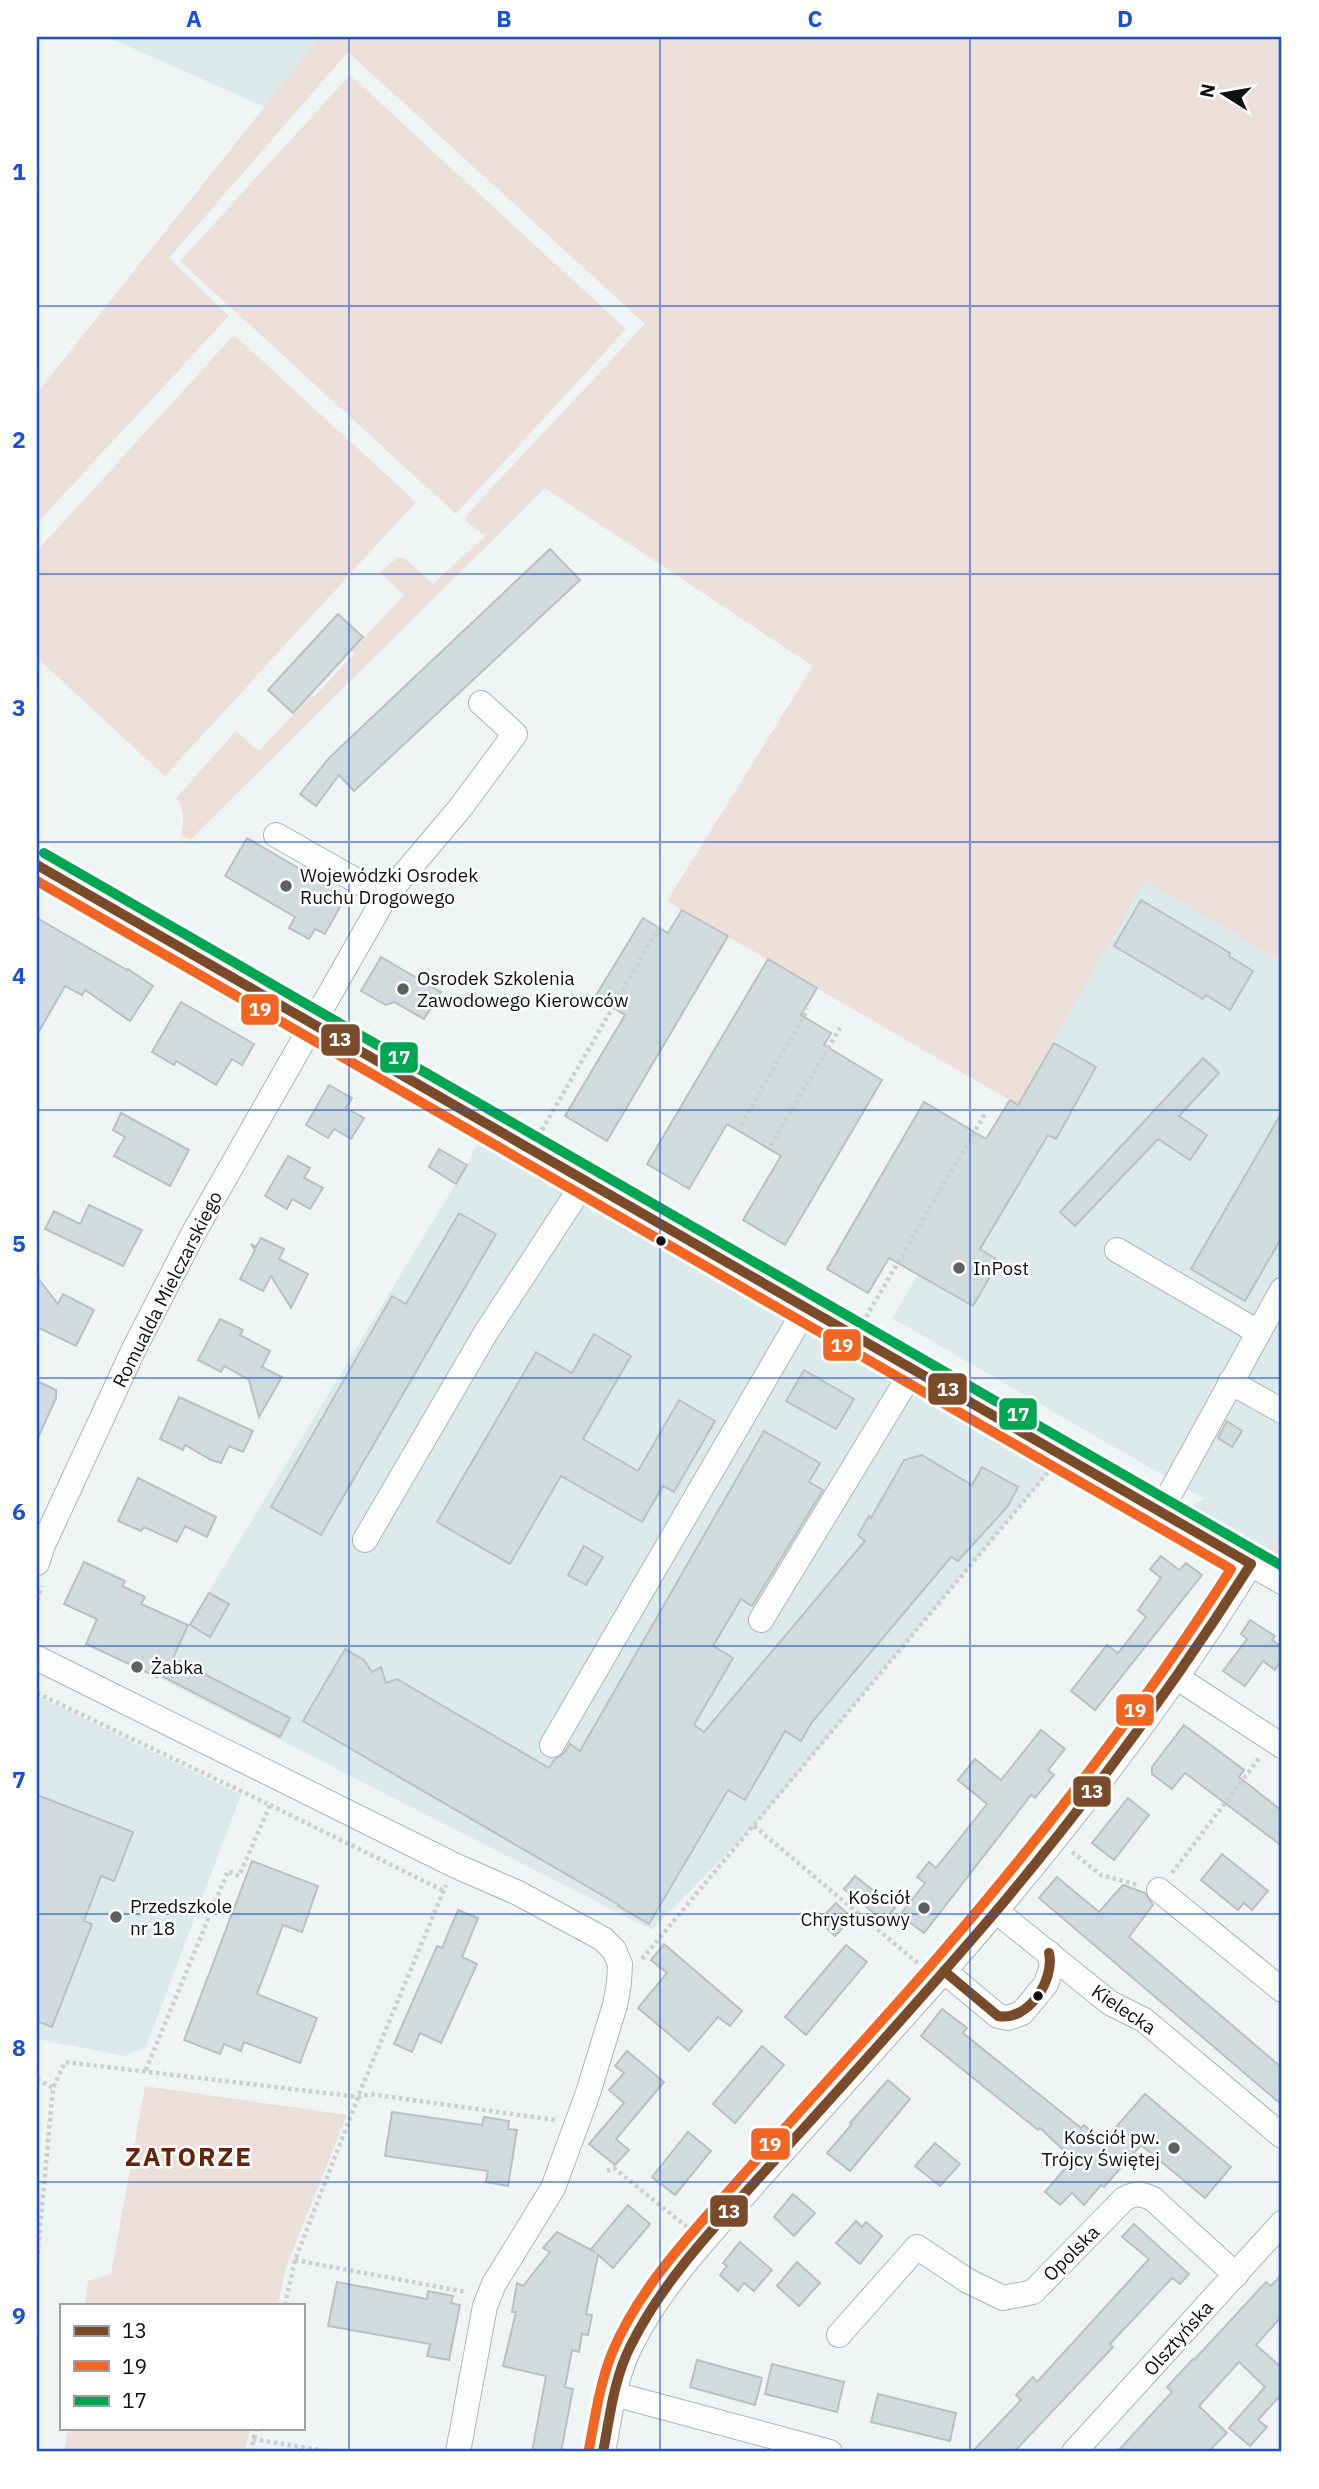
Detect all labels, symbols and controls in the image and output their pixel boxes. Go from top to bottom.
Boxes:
text: A [186,3,202,33]
text: B [496,3,512,33]
text: C [808,3,823,33]
text: D [1117,3,1133,33]
north arrow [1190,60,1260,130]
text: N [1194,82,1220,100]
text: 1 [12,156,26,186]
text: 2 [12,424,26,454]
text: 3 [12,692,26,722]
place label: Wojewódzki Osrodek Ruchu Drogowego [300,863,478,909]
marker: Wojewódzki Osrodek Ruchu Drogowego [278,878,294,894]
text: 4 [12,960,26,990]
place label: Osrodek Szkolenia Zawodowego Kierowców [417,966,629,1012]
marker: Osrodek Szkolenia Zawodowego Kierowców [395,981,411,997]
line badge: 19 [240,993,280,1026]
text: 19 [249,997,271,1021]
line badge: 13 [320,1023,361,1057]
text: 13 [329,1027,351,1051]
line badge: 17 [379,1041,419,1074]
text: 17 [388,1045,410,1069]
street label: Romualda Mielczarskiego [107,1187,227,1391]
text: 5 [12,1228,26,1258]
unlabelled marker [654,1234,668,1248]
place label: InPost [973,1256,1029,1280]
marker: InPost [951,1260,967,1276]
line badge: 19 [822,1328,862,1362]
text: 19 [831,1333,853,1357]
line badge: 13 [927,1372,968,1406]
text: 13 [937,1377,959,1401]
line badge: 17 [998,1397,1038,1431]
text: 17 [1007,1402,1029,1426]
text: 6 [12,1496,26,1526]
place label: Żabka [151,1655,203,1679]
marker: Żabka [129,1659,145,1675]
line badge: 19 [1115,1693,1155,1727]
text: 19 [1124,1698,1146,1722]
text: 7 [12,1764,26,1794]
line badge: 13 [1072,1775,1112,1808]
text: 13 [1081,1779,1103,1803]
place label: Kościół Chrystusowy [800,1885,911,1931]
place label: Przedszkole nr 18 [130,1894,232,1940]
marker: Kościół Chrystusowy [916,1900,932,1916]
marker: Przedszkole nr 18 [108,1909,124,1925]
street label: Kielecka [1087,1979,1161,2039]
unlabelled marker [1031,1989,1045,2003]
text: 8 [12,2032,26,2062]
place label: Kościół pw. Trójcy Świętej [1042,2125,1160,2171]
line badge: 19 [750,2127,791,2161]
text: 19 [759,2132,781,2156]
district label: ZATORZE [125,2139,253,2173]
marker: Kościół pw. Trójcy Świętej [1166,2140,1182,2156]
line badge: 13 [709,2194,749,2228]
text: 13 [718,2199,740,2223]
street label: Opolska [1038,2220,1104,2286]
street label: Olsztyńska [1138,2296,1218,2380]
text: 9 [12,2300,26,2330]
legend [60,2304,304,2430]
text: 13 [122,2316,147,2344]
text: 19 [122,2352,147,2380]
text: 17 [122,2386,147,2414]

